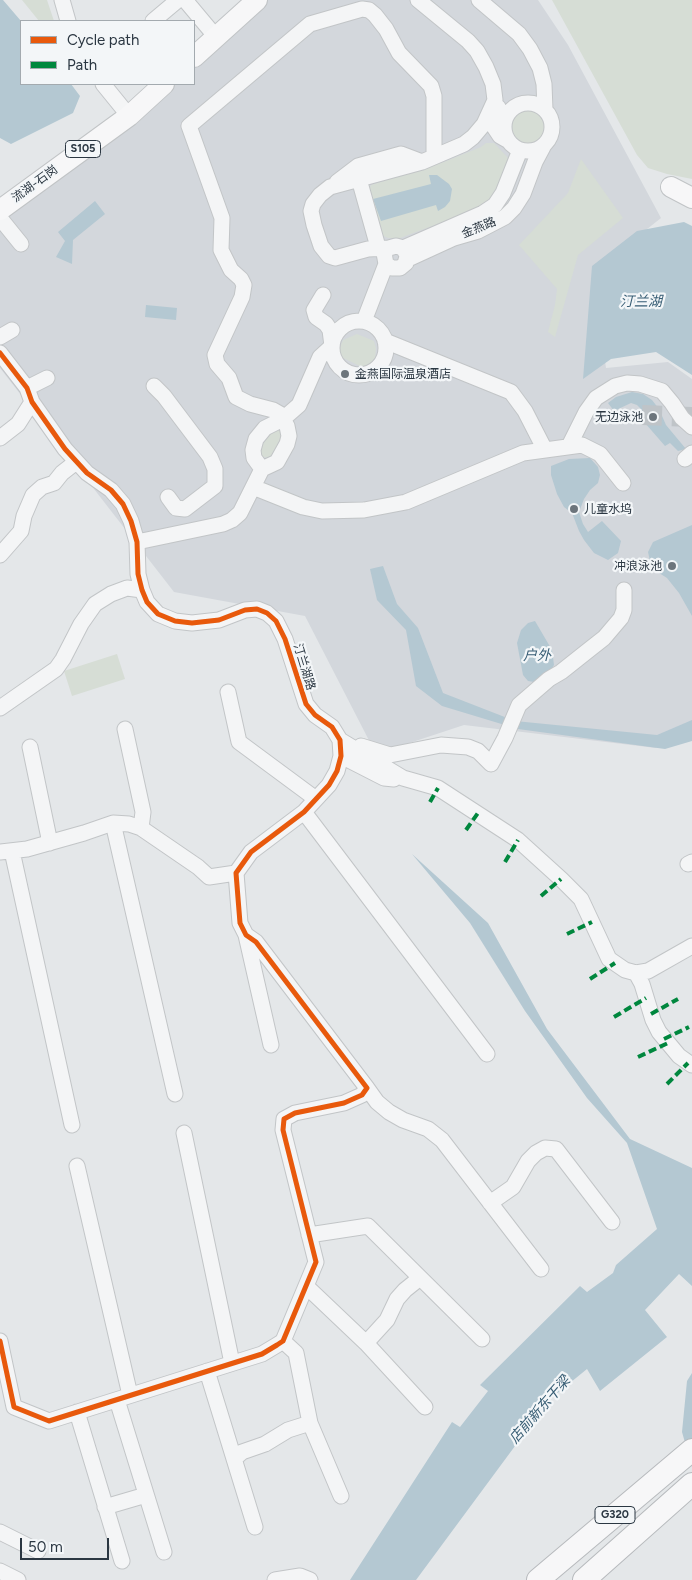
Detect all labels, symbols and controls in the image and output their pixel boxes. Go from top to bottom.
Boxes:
legend [20,20,195,85]
text: Cycle path [67,31,139,49]
text: Path [67,56,97,74]
road number: S105 [66,140,100,158]
street label: 流湖-石岗 [9,163,61,205]
street label: 金燕路 [460,215,498,241]
water label: 汀兰湖 [620,294,662,310]
place label: 金燕国际温泉酒店 [355,367,451,381]
marker: 金燕国际温泉酒店 [339,368,351,380]
place label: 无边泳池 [595,410,643,424]
marker: 无边泳池 [647,411,659,423]
place label: 儿童水坞 [584,502,632,516]
marker: 儿童水坞 [568,503,580,515]
place label: 冲浪泳池 [614,559,662,573]
marker: 冲浪泳池 [666,560,678,572]
street label: 汀兰湖路 [290,642,318,692]
water label: 户外 [523,648,551,664]
water label: 店前新东干梁 [506,1373,574,1447]
road number: G320 [595,1506,635,1524]
scale bar [22,1528,111,1560]
text: 50 m [28,1538,63,1556]

